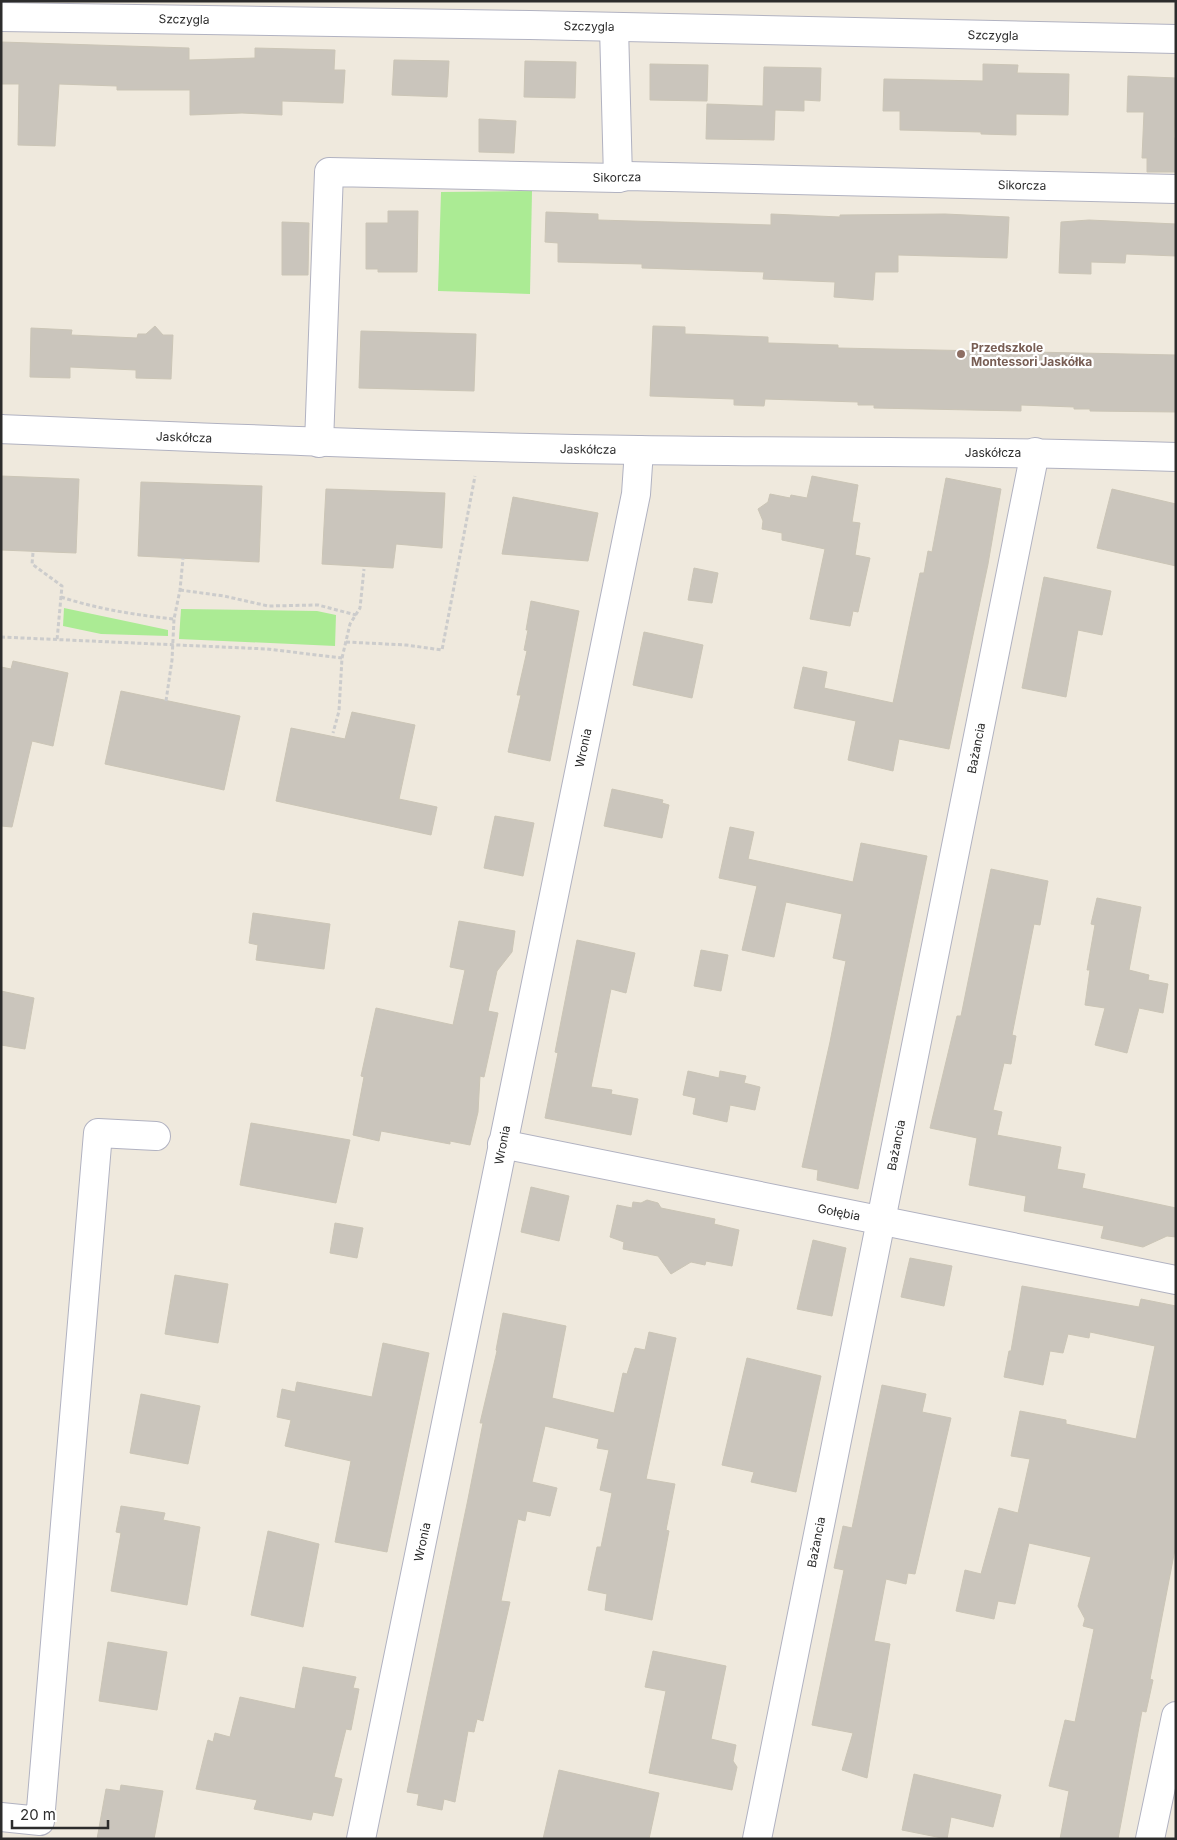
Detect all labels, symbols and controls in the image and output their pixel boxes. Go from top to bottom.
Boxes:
street label: Szczygla [158,11,210,27]
street label: Szczygla [563,18,615,34]
street label: Szczygla [967,27,1019,43]
street label: Sikorcza [593,169,641,185]
street label: Sikorcza [998,177,1046,193]
place label: Przedszkole Montessori Jaskółka [971,340,1092,369]
marker: Przedszkole Montessori Jaskółka [955,348,967,360]
street label: Jaskółcza [156,429,212,445]
street label: Jaskółcza [560,441,616,457]
street label: Jaskółcza [965,445,1021,460]
street label: Bażancia [964,721,988,775]
street label: Wronia [572,727,594,769]
street label: Bażancia [884,1118,908,1172]
street label: Wronia [491,1124,513,1166]
street label: Gołębia [816,1201,862,1223]
street label: Bażancia [804,1515,828,1569]
street label: Wronia [411,1521,433,1563]
scale bar [12,1798,109,1830]
text: 20 m [20,1805,56,1824]

